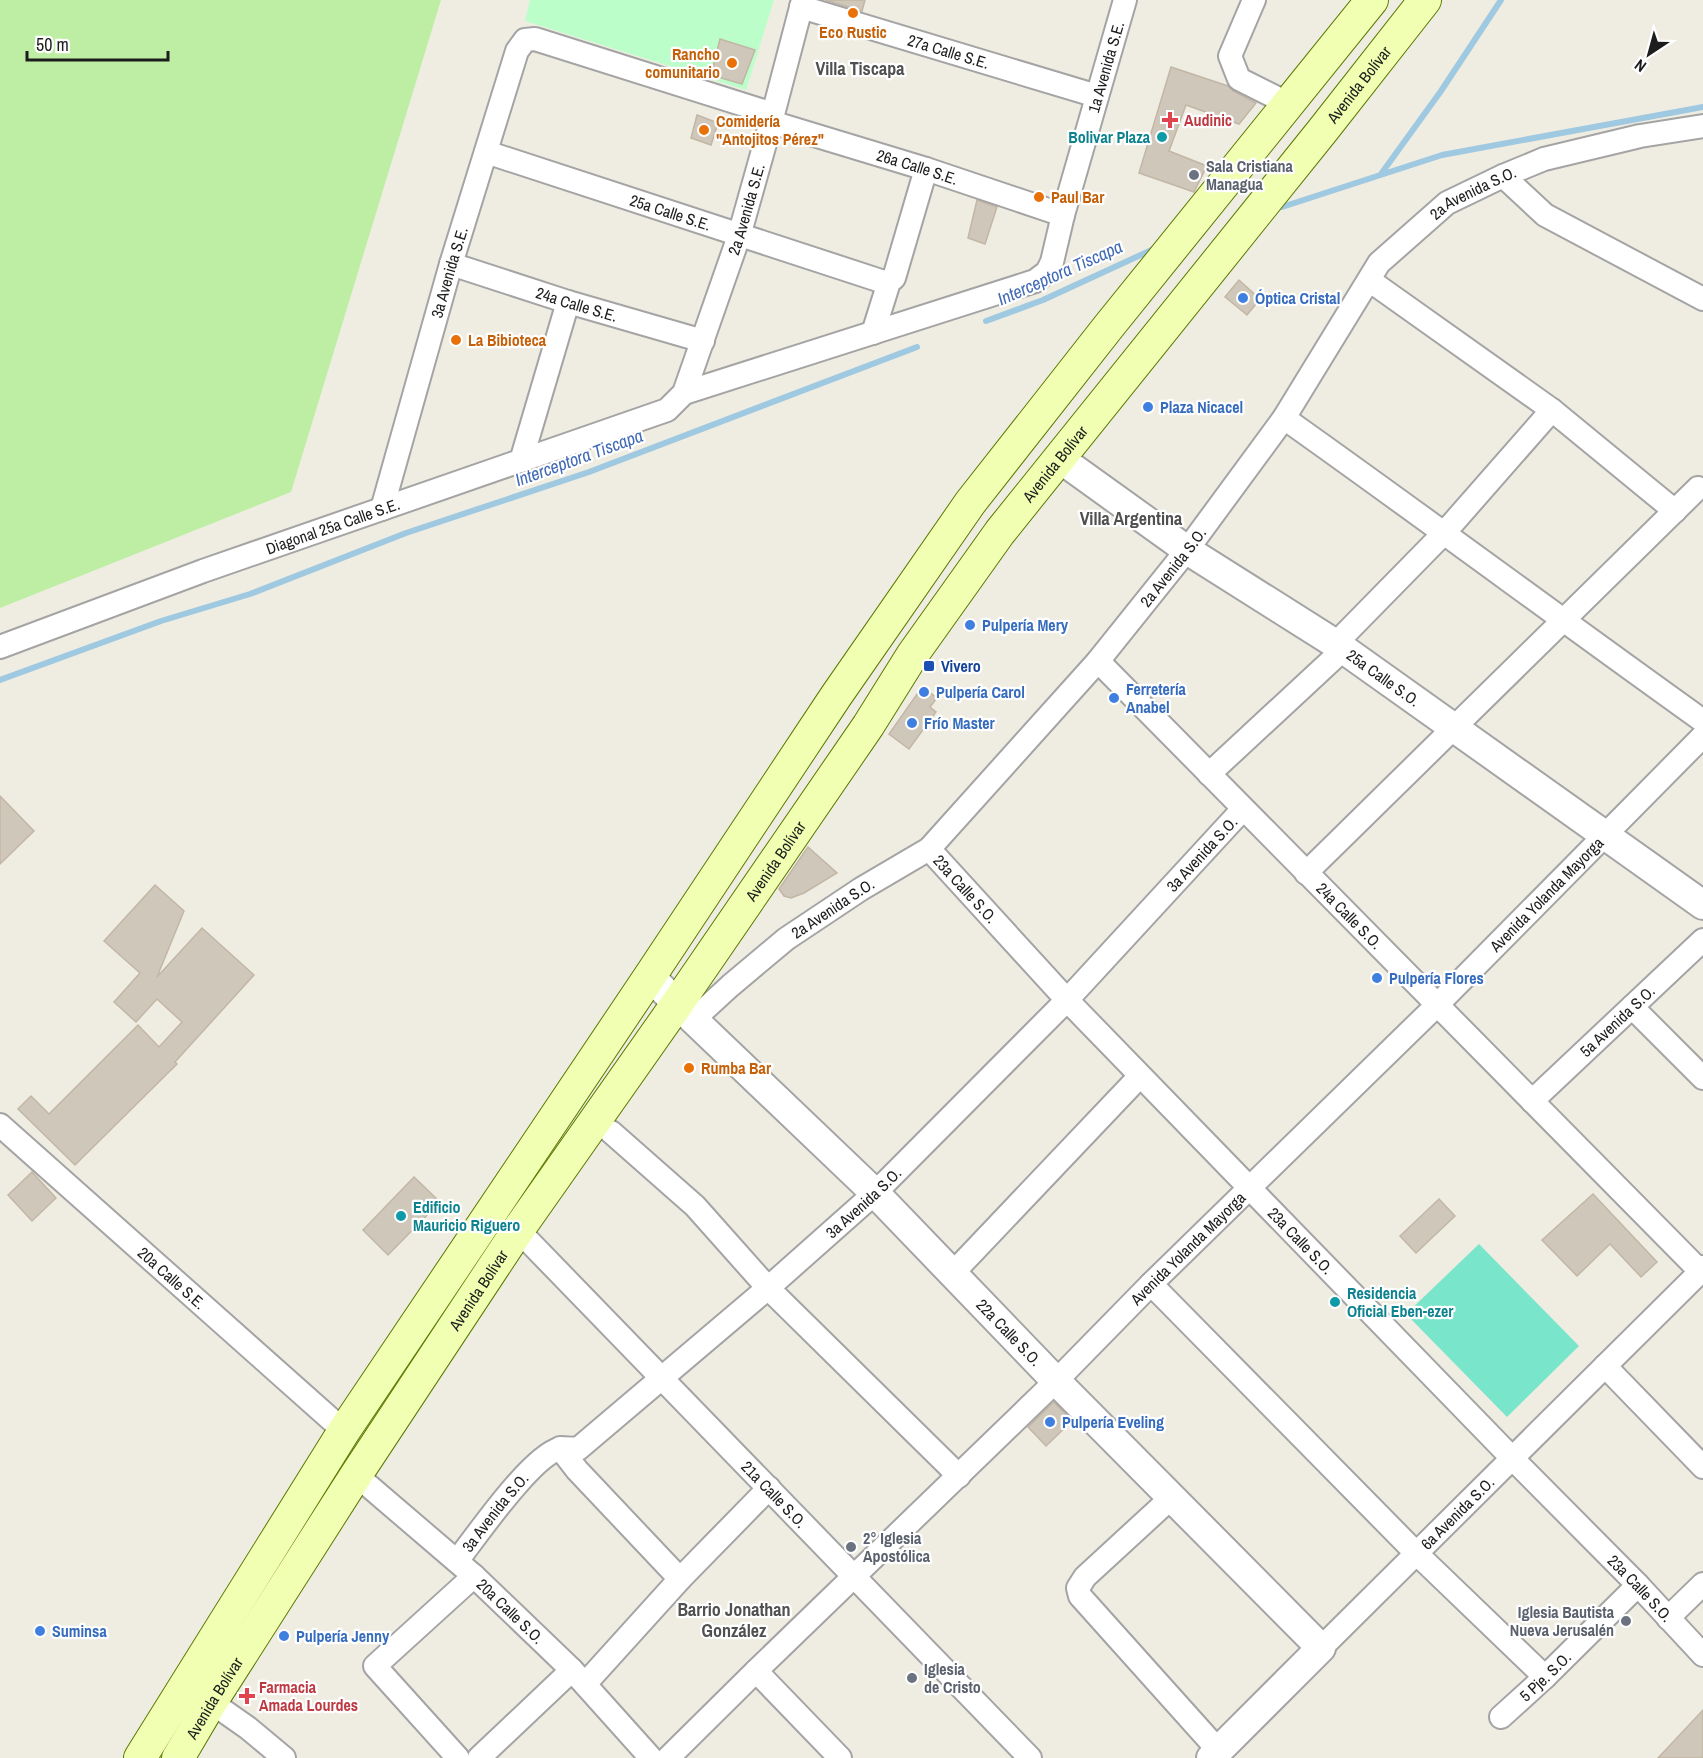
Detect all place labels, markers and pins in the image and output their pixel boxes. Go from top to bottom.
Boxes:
marker: Eco Rustic [846,6,860,20]
place label: Eco Rustic [819,21,887,43]
place label: Rancho comunitario [645,43,720,83]
marker: Rancho comunitario [725,56,739,70]
place label: Audinic [1184,109,1232,131]
place label: Comidería "Antojitos Pérez" [716,110,824,150]
marker: Audinic [1161,111,1179,129]
marker: Comidería "Antojitos Pérez" [697,123,711,137]
place label: Bolivar Plaza [1068,126,1151,148]
marker: Bolivar Plaza [1155,130,1169,144]
place label: Sala Cristiana Managua [1206,155,1293,195]
marker: Sala Cristiana Managua [1187,168,1201,182]
place label: Paul Bar [1051,186,1105,208]
marker: Paul Bar [1032,190,1046,204]
place label: Óptica Cristal [1255,287,1340,309]
marker: Óptica Cristal [1236,291,1250,305]
place label: La Bibioteca [468,329,547,351]
marker: La Bibioteca [449,333,463,347]
place label: Plaza Nicacel [1160,396,1243,418]
marker: Plaza Nicacel [1141,400,1155,414]
place label: Pulpería Mery [982,614,1069,636]
marker: Pulpería Mery [963,618,977,632]
place label: Vivero [941,655,981,677]
marker: Vivero [922,659,936,673]
place label: Ferretería Anabel [1126,678,1187,718]
place label: Pulpería Carol [936,681,1025,703]
marker: Pulpería Carol [917,685,931,699]
marker: Ferretería Anabel [1107,691,1121,705]
place label: Frío Master [924,712,996,734]
marker: Frío Master [905,716,919,730]
place label: Pulpería Flores [1389,967,1484,989]
marker: Pulpería Flores [1370,971,1384,985]
place label: Rumba Bar [701,1057,772,1079]
marker: Rumba Bar [682,1061,696,1075]
place label: Edificio Mauricio Riguero [413,1196,520,1236]
marker: Edificio Mauricio Riguero [394,1209,408,1223]
place label: Residencia Oficial Eben-ezer [1347,1282,1454,1322]
marker: Residencia Oficial Eben-ezer [1328,1295,1342,1309]
place label: Pulpería Eveling [1062,1411,1164,1433]
marker: Pulpería Eveling [1043,1415,1057,1429]
place label: 2° Iglesia Apostólica [863,1527,931,1567]
marker: 2° Iglesia Apostólica [844,1540,858,1554]
place label: Iglesia Bautista Nueva Jerusalén [1510,1601,1615,1641]
marker: Iglesia Bautista Nueva Jerusalén [1619,1614,1633,1628]
place label: Suminsa [52,1620,107,1642]
marker: Suminsa [33,1624,47,1638]
place label: Pulpería Jenny [296,1625,390,1647]
marker: Pulpería Jenny [277,1629,291,1643]
place label: Iglesia de Cristo [924,1658,981,1698]
marker: Iglesia de Cristo [905,1671,919,1685]
place label: Farmacia Amada Lourdes [259,1676,358,1716]
marker: Farmacia Amada Lourdes [240,1689,254,1703]

